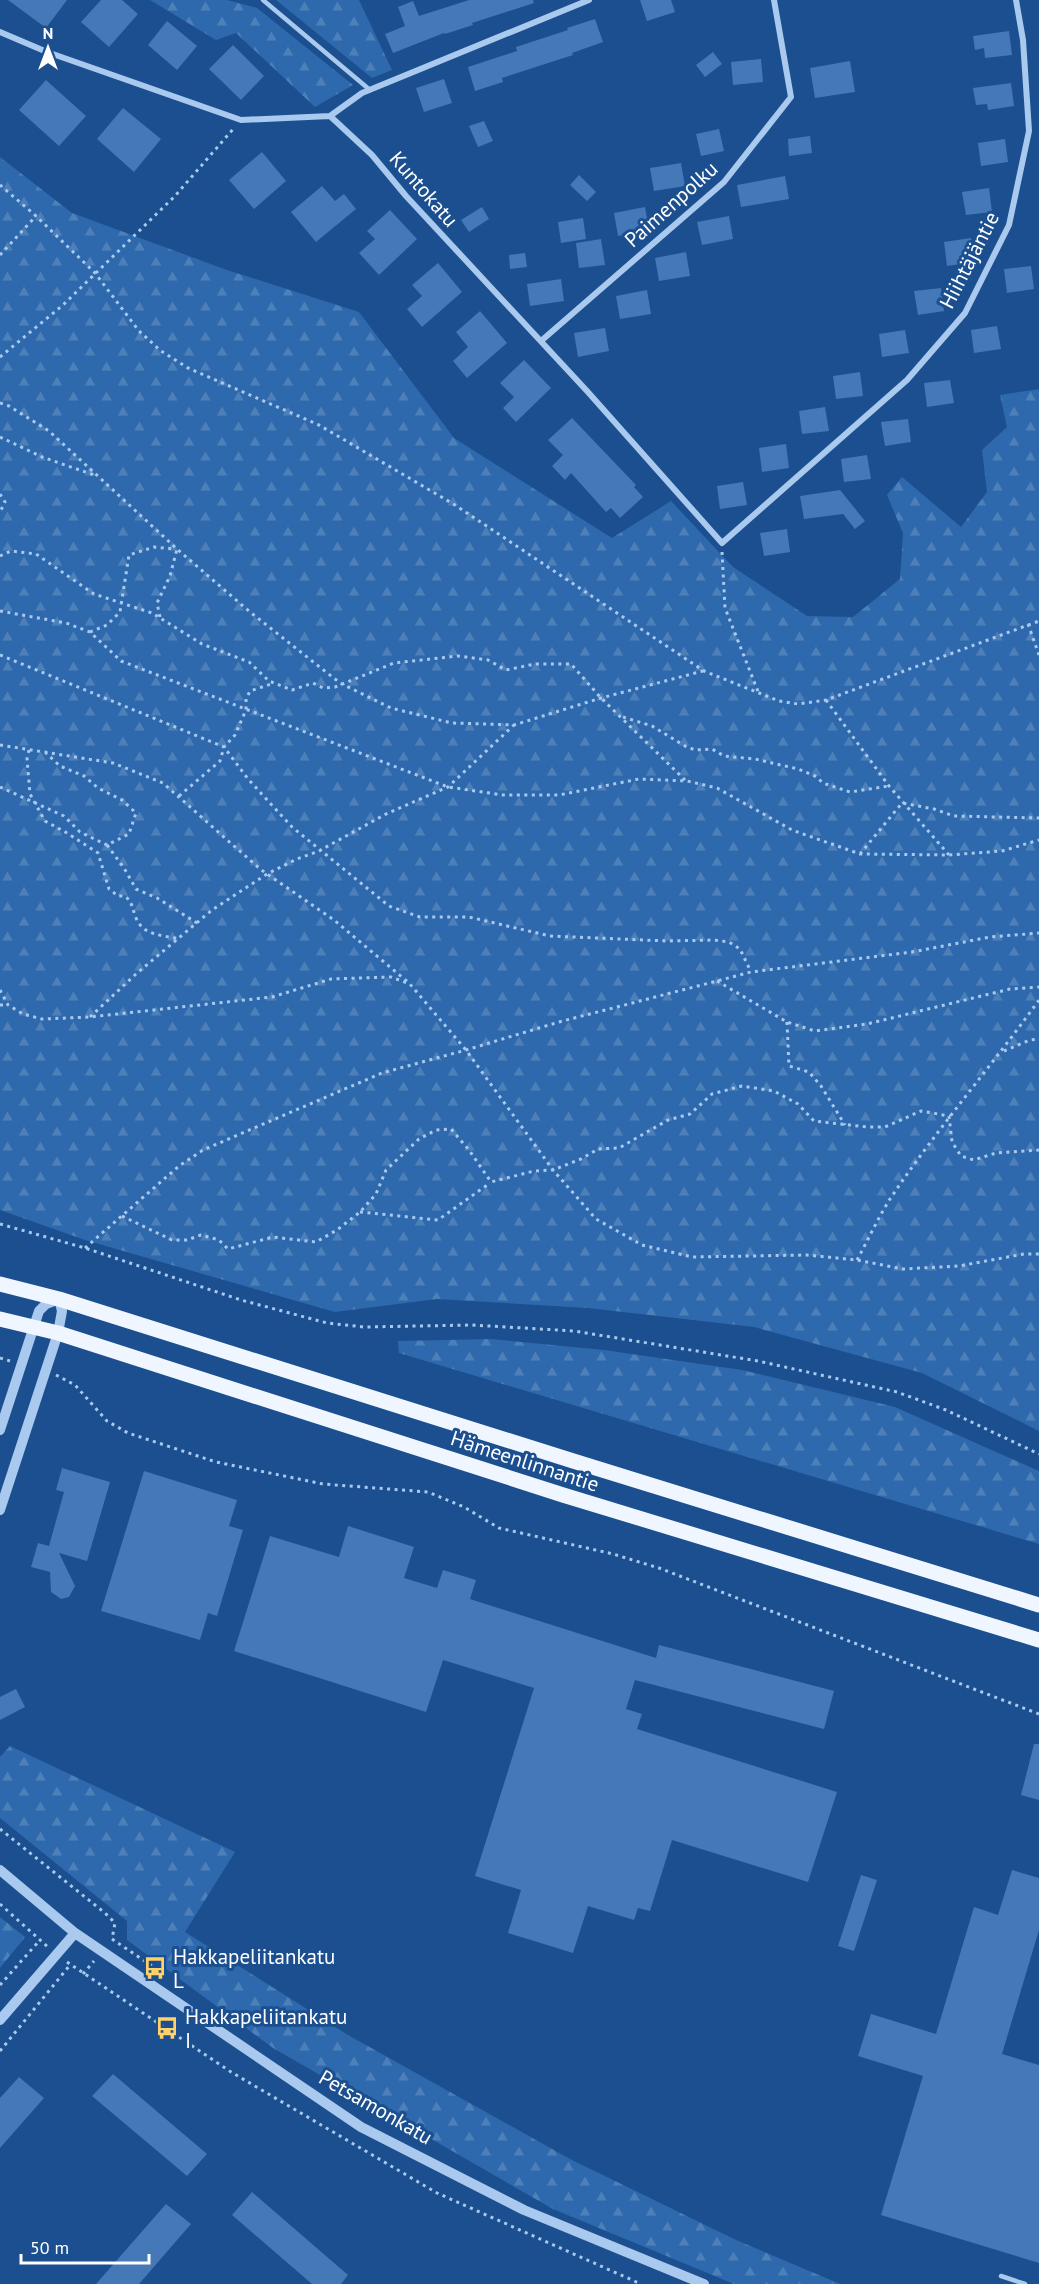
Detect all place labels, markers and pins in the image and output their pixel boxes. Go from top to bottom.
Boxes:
place label: Hakkapeliitankatu L [173,1943,335,1994]
bus stop icon: Hakkapeliitankatu L [142,1955,168,1981]
place label: Hakkapeliitankatu I [185,2003,347,2054]
bus stop icon: Hakkapeliitankatu I [154,2015,180,2041]

